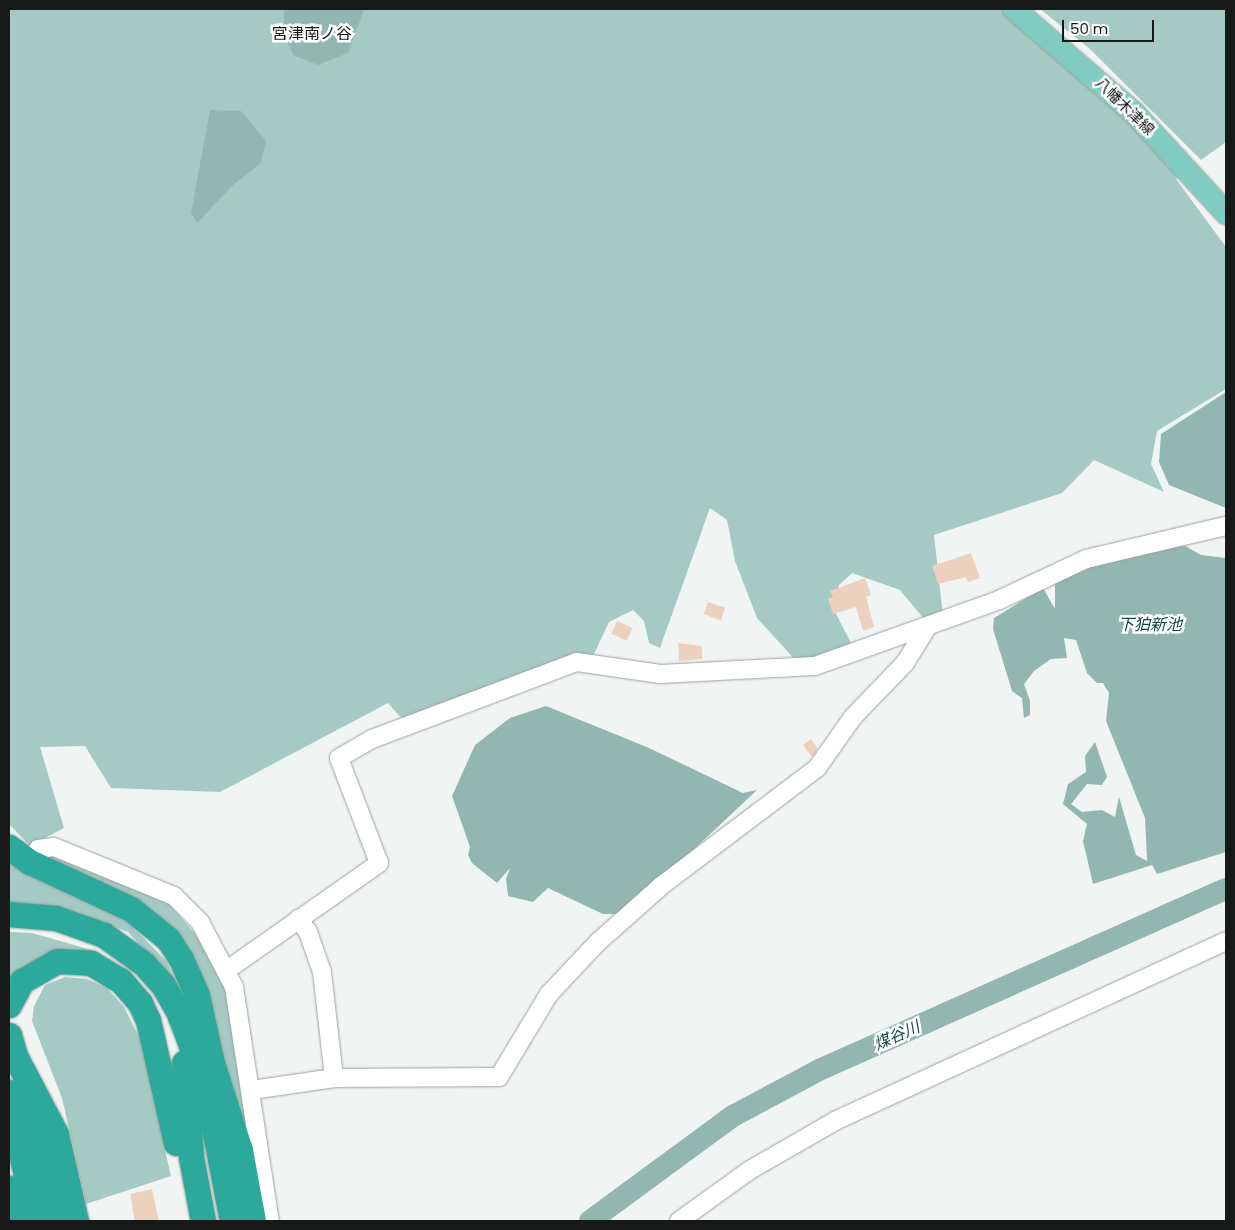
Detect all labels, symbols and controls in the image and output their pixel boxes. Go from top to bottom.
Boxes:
scale bar [1065,10,1158,42]
text: 50 m [1070,18,1108,39]
district label: 宮津南ノ谷 [272,24,352,44]
street label: 八幡木津線 [1092,73,1158,139]
water label: 下狛新池 [1118,615,1182,635]
water label: 煤谷川 [871,1017,923,1055]

